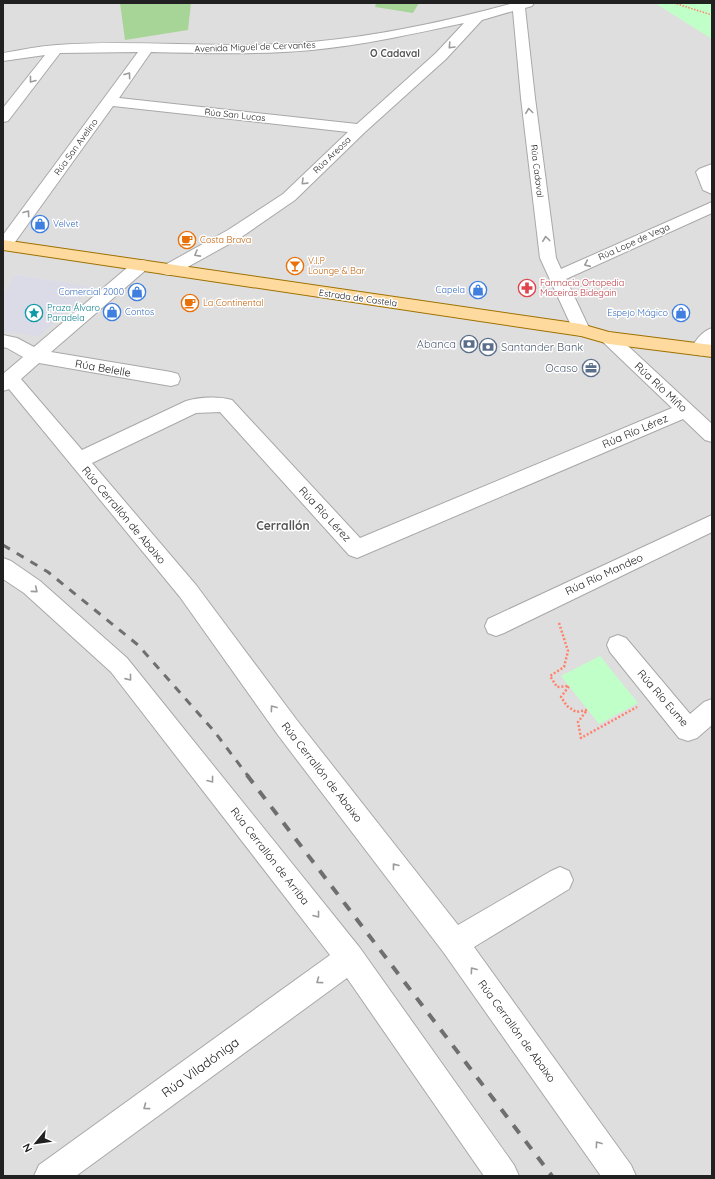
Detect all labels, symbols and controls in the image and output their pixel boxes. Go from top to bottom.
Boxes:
street label: Avenida Miguel de Cervantes [194,39,316,54]
one-way arrow [448,41,455,49]
district label: O Cadaval [370,47,420,60]
one-way arrow [124,72,131,79]
one-way arrow [30,76,37,83]
street label: Rúa San Lucas [204,106,266,123]
one-way arrow [525,108,534,114]
street label: Rúa San Avelino [51,116,100,177]
street label: Rúa Areosa [310,134,353,175]
street label: Rúa Cadaval [529,144,546,198]
one-way arrow [301,177,309,185]
one-way arrow [22,211,29,218]
shop icon: Velvet [30,214,50,234]
place label: Velvet [53,218,79,229]
street label: Rúa Lope de Vega [596,221,671,262]
cafe icon: Costa Brava [177,230,197,250]
place label: Costa Brava [200,234,251,245]
one-way arrow [542,236,551,243]
one-way arrow [194,250,201,257]
place label: V.I.P Lounge & Bar [308,255,365,276]
bar icon: V.I.P Lounge & Bar [285,256,305,276]
one-way arrow [584,259,592,267]
place label: Farmacia Ortopedia Maceiras Bidegain [540,277,624,298]
pharmacy icon: Farmacia Ortopedia Maceiras Bidegain [517,278,537,298]
shop icon: Capela [468,280,488,300]
shop icon: Comercial 2000 [127,282,147,302]
place label: Capela [436,284,465,295]
place label: Comercial 2000 [59,286,124,297]
street label: Estrada de Castela [318,287,398,308]
cafe icon: La Continental [180,293,200,313]
place label: La Continental [203,297,263,308]
place label: Praza Álvaro Paradela [47,302,100,323]
shop icon: Contos [102,302,122,322]
place icon: Praza Álvaro Paradela [24,303,44,323]
shop icon: Espejo Mágico [671,303,691,323]
place label: Contos [125,306,154,317]
place label: Espejo Mágico [607,307,668,318]
bank icon: Abanca [459,334,479,354]
place label: Abanca [417,337,456,351]
bank icon: Santander Bank [478,337,498,357]
place label: Santander Bank [501,340,583,354]
street label: Rúa Belelle [74,356,132,380]
office icon: Ocaso [581,358,601,378]
street label: Rúa Río Miño [632,359,691,415]
place label: Ocaso [545,361,578,375]
street label: Rúa Río Lérez [600,411,670,451]
street label: Rúa Cerrallón de Abaixo [79,463,169,567]
street label: Rúa Río Lérez [296,484,354,544]
district label: Cerrallón [256,518,310,533]
street label: Rúa Río Mandeo [563,550,645,598]
one-way arrow [30,585,37,592]
street label: Rúa Río Eume [634,667,692,729]
one-way arrow [125,674,132,681]
one-way arrow [271,705,278,712]
street label: Rúa Cerrallón de Abaixo [279,719,366,825]
one-way arrow [206,775,213,782]
street label: Rúa Cerrallón de Arriba [228,804,312,908]
one-way arrow [393,864,400,871]
one-way arrow [312,911,319,918]
one-way arrow [470,967,478,974]
one-way arrow [316,976,323,984]
street label: Rúa Cerrallón de Abaixo [475,977,559,1085]
street label: Rúa Viladóniga [158,1034,242,1100]
one-way arrow [143,1102,150,1109]
north arrow [16,1123,56,1163]
text: N [19,1141,35,1155]
one-way arrow [595,1142,602,1149]

